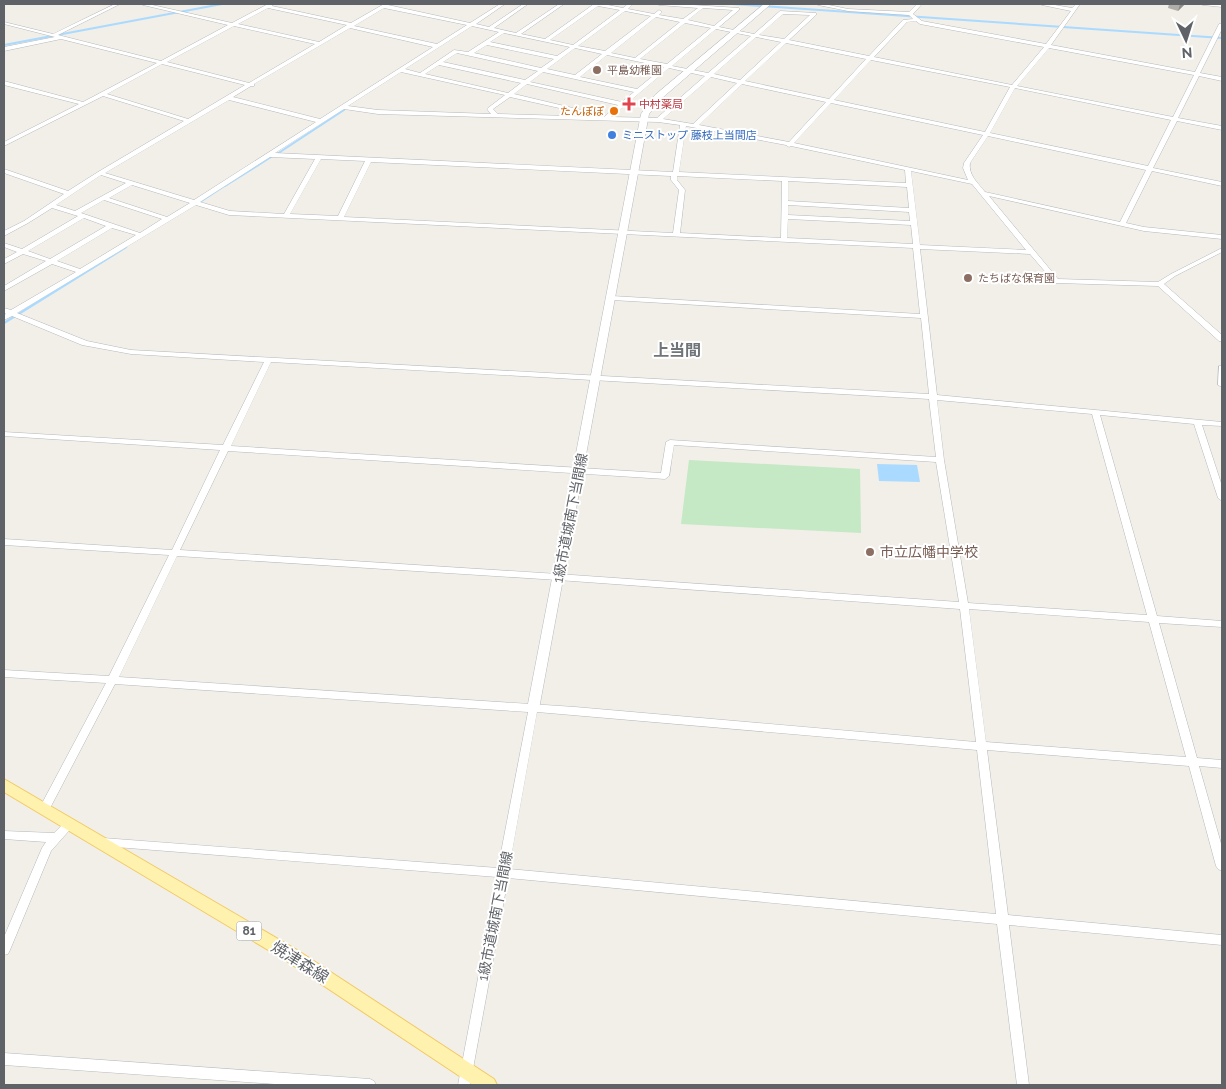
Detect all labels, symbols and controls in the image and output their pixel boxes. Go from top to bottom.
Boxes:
north arrow [1161,15,1211,65]
text: N [1181,45,1193,61]
marker: 平島幼稚園 [591,64,603,76]
place label: 平島幼稚園 [607,64,662,77]
marker: 中村薬局 [623,98,635,110]
place label: 中村薬局 [639,98,683,111]
place label: たんぽぽ [560,105,604,118]
marker: たんぽぽ [608,105,620,117]
marker: ミニストップ 藤枝上当間店 [606,129,618,141]
place label: ミニストップ 藤枝上当間店 [622,129,757,142]
marker: たちばな保育園 [962,272,974,284]
place label: たちばな保育園 [978,272,1055,285]
district label: 上当間 [653,341,701,360]
street label: 1級市道城南下当間線 [550,452,590,584]
place label: 市立広幡中学校 [880,544,978,560]
marker: 市立広幡中学校 [864,546,876,558]
street label: 1級市道城南下当間線 [475,850,515,982]
road number: 81 [236,921,262,940]
street label: 焼津森線 [268,937,332,987]

